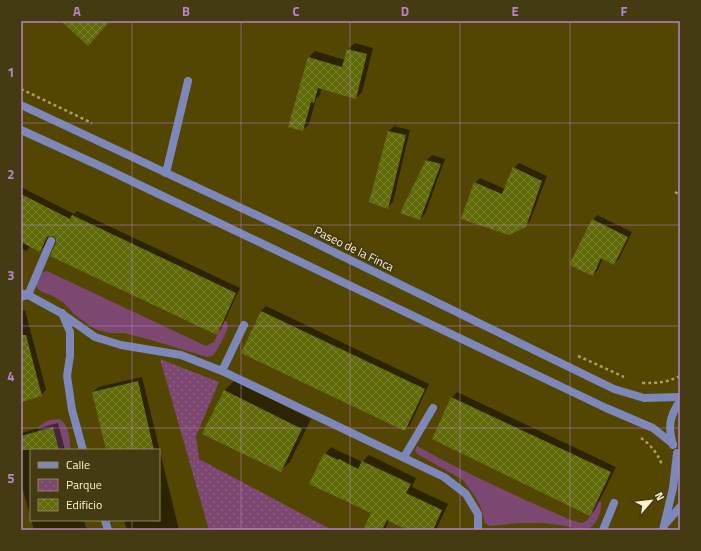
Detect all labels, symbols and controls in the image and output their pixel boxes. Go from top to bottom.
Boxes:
text: A [73,1,81,21]
text: B [182,1,190,21]
text: C [292,1,300,21]
text: D [401,1,409,21]
text: E [511,1,519,21]
text: F [621,1,628,21]
text: 1 [7,62,15,82]
text: 2 [7,164,15,184]
street label: Paseo de la Finca [311,221,397,276]
text: 3 [7,265,15,285]
text: 4 [7,366,15,386]
legend [30,449,160,521]
text: Calle [66,455,90,474]
text: 5 [7,468,15,488]
text: Parque [66,475,102,494]
north arrow [631,481,671,521]
text: N [651,489,669,503]
text: Edificio [66,495,102,514]

